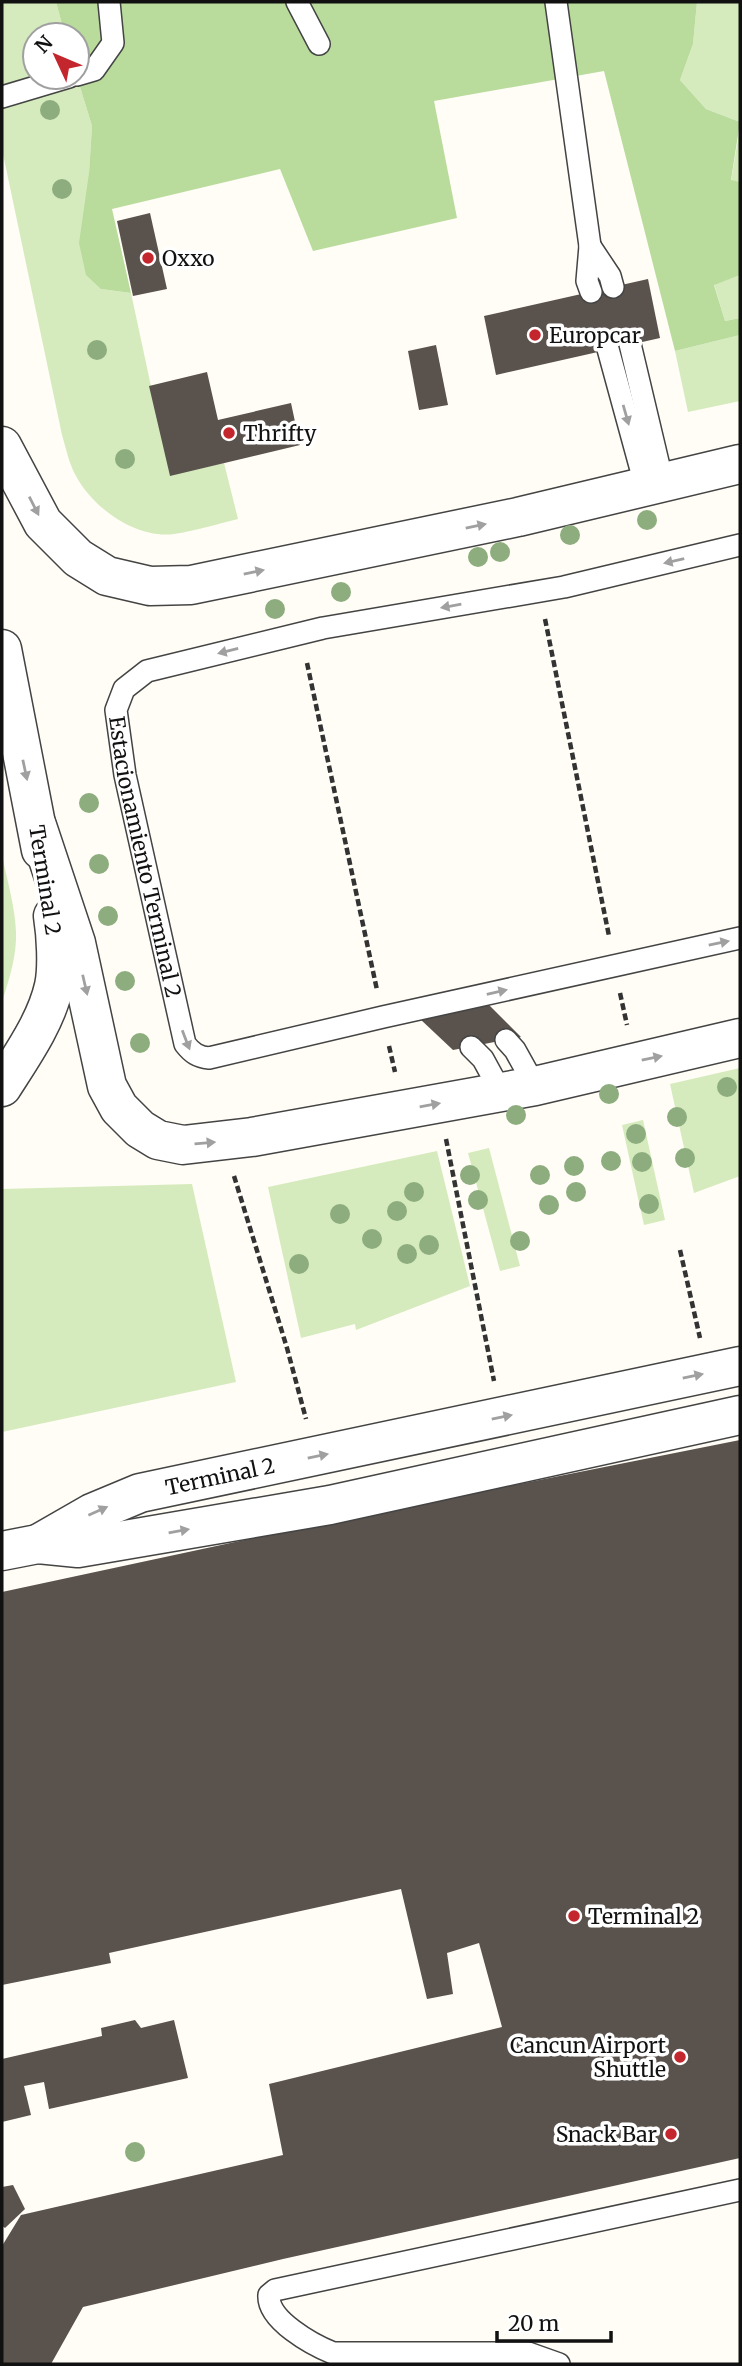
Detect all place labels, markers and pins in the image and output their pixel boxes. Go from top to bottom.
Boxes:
place label: Oxxo [162,245,215,272]
marker: Oxxo [140,250,156,266]
place label: Europcar [549,322,641,349]
marker: Europcar [527,327,543,343]
place label: Thrifty [243,420,317,447]
marker: Thrifty [221,425,237,441]
place label: Terminal 2 [588,1903,699,1930]
marker: Terminal 2 [566,1908,582,1924]
place label: Cancun Airport Shuttle [510,2032,666,2083]
marker: Cancun Airport Shuttle [672,2049,688,2065]
place label: Snack Bar [556,2121,657,2148]
marker: Snack Bar [663,2126,679,2142]

